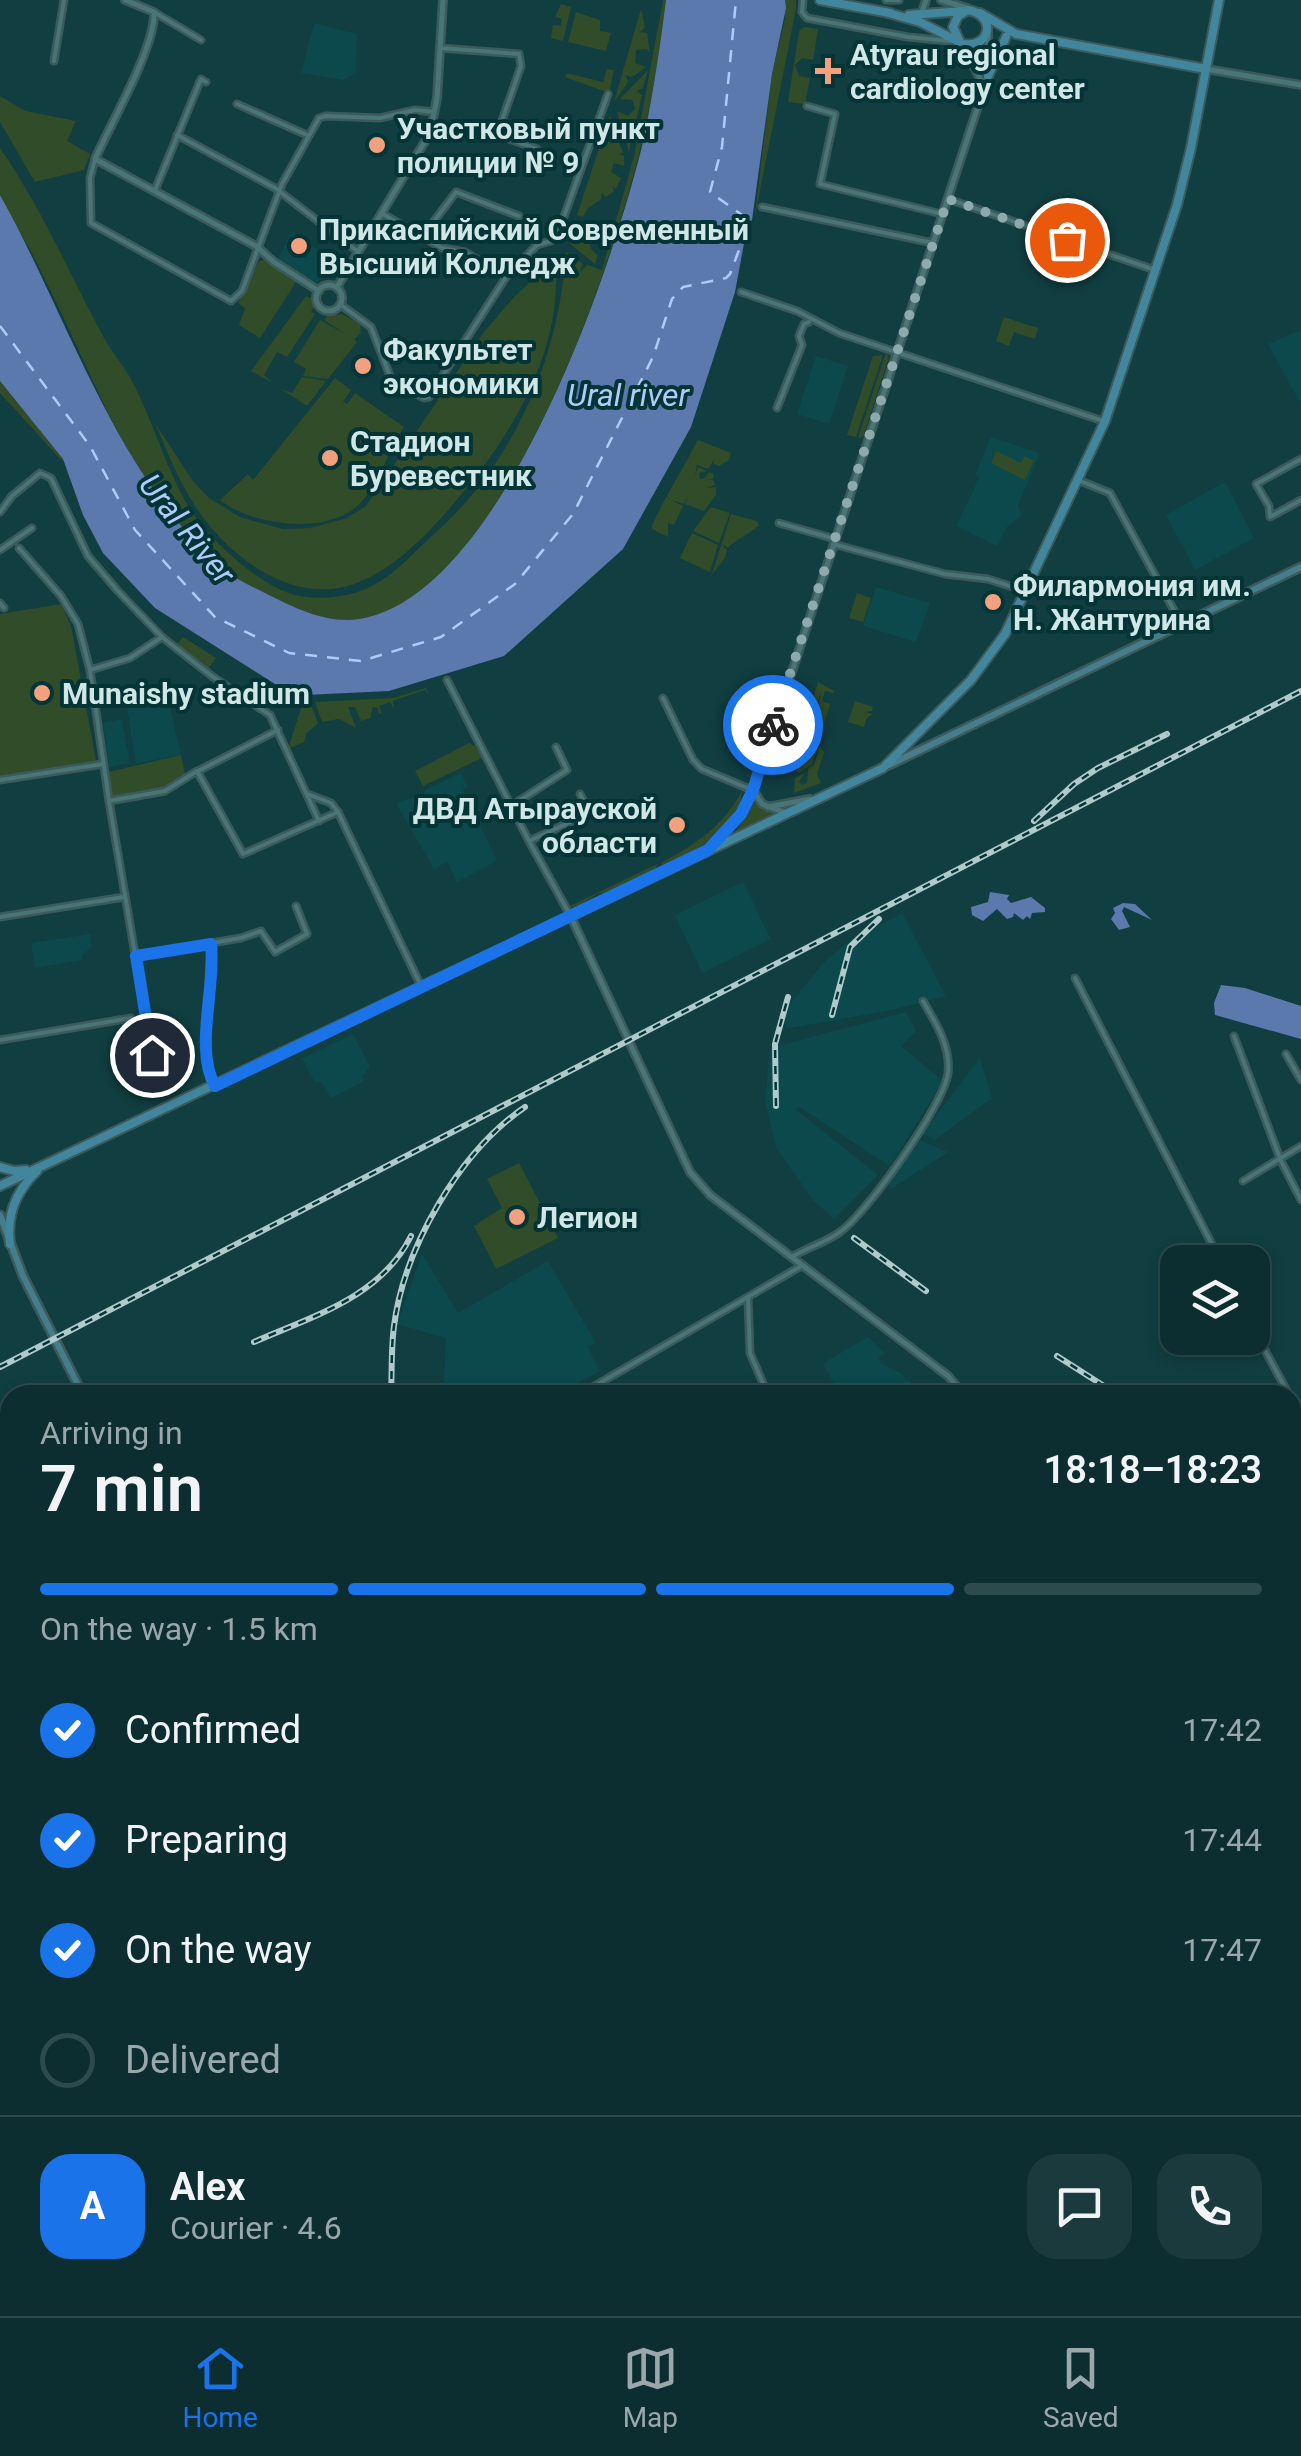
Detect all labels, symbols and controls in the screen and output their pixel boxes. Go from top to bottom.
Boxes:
place label: Atyrau regional cardiology center [850,37,1085,106]
marker: Atyrau regional cardiology center [815,58,841,84]
place label: Участковый пункт полиции № 9 [397,111,660,180]
marker: Участковый пункт полиции № 9 [366,134,388,156]
pin [1025,198,1110,283]
place label: Прикаспийский Современный Высший Колледж [319,212,749,281]
icon: bag [1040,213,1095,268]
marker: Прикаспийский Современный Высший Колледж [288,235,310,257]
place label: Факультет экономики [383,332,539,401]
marker: Факультет экономики [352,355,374,377]
water label: Ural river [567,376,691,414]
place label: Стадион Буревестник [350,424,532,493]
marker: Стадион Буревестник [319,447,341,469]
water label: Ural River [131,466,244,593]
place label: Филармония им. Н. Жантурина [1013,568,1251,637]
marker: Филармония им. Н. Жантурина [982,591,1004,613]
courier [723,675,823,775]
place label: Munaishy stadium [62,676,310,711]
marker: Munaishy stadium [31,682,53,704]
icon: bike [746,698,801,753]
place label: ДВД Атырауской области [413,791,657,860]
marker: ДВД Атырауской области [666,814,688,836]
pin [110,1013,195,1098]
icon: home [125,1028,180,1083]
place label: Легион [537,1200,638,1235]
marker: Легион [506,1206,528,1228]
map controls [1160,1245,1270,1355]
button: layers [1160,1245,1270,1355]
text: Arriving in [40,1414,183,1452]
text: 18:18–18:23 [1043,1448,1262,1492]
text: 7 min [40,1451,203,1527]
text: On the way · 1.5 km [40,1610,318,1648]
icon: check [40,1703,95,1758]
text: Confirmed [125,1708,301,1752]
text: 17:42 [1182,1711,1262,1749]
icon: check [40,1813,95,1868]
text: Preparing [125,1818,288,1862]
text: 17:44 [1182,1821,1262,1859]
icon: check [40,1923,95,1978]
text: On the way [125,1928,311,1972]
text: 17:47 [1182,1931,1262,1969]
text: Delivered [125,2038,281,2082]
button: chat [1027,2154,1132,2259]
button: phone [1157,2154,1262,2259]
text: Alex [170,2165,245,2209]
text: A [80,2184,105,2228]
text: Courier · 4.6 [170,2209,342,2247]
tab: Home [182,2341,258,2434]
tab: Map [623,2341,678,2434]
tab: Saved [1043,2341,1119,2434]

